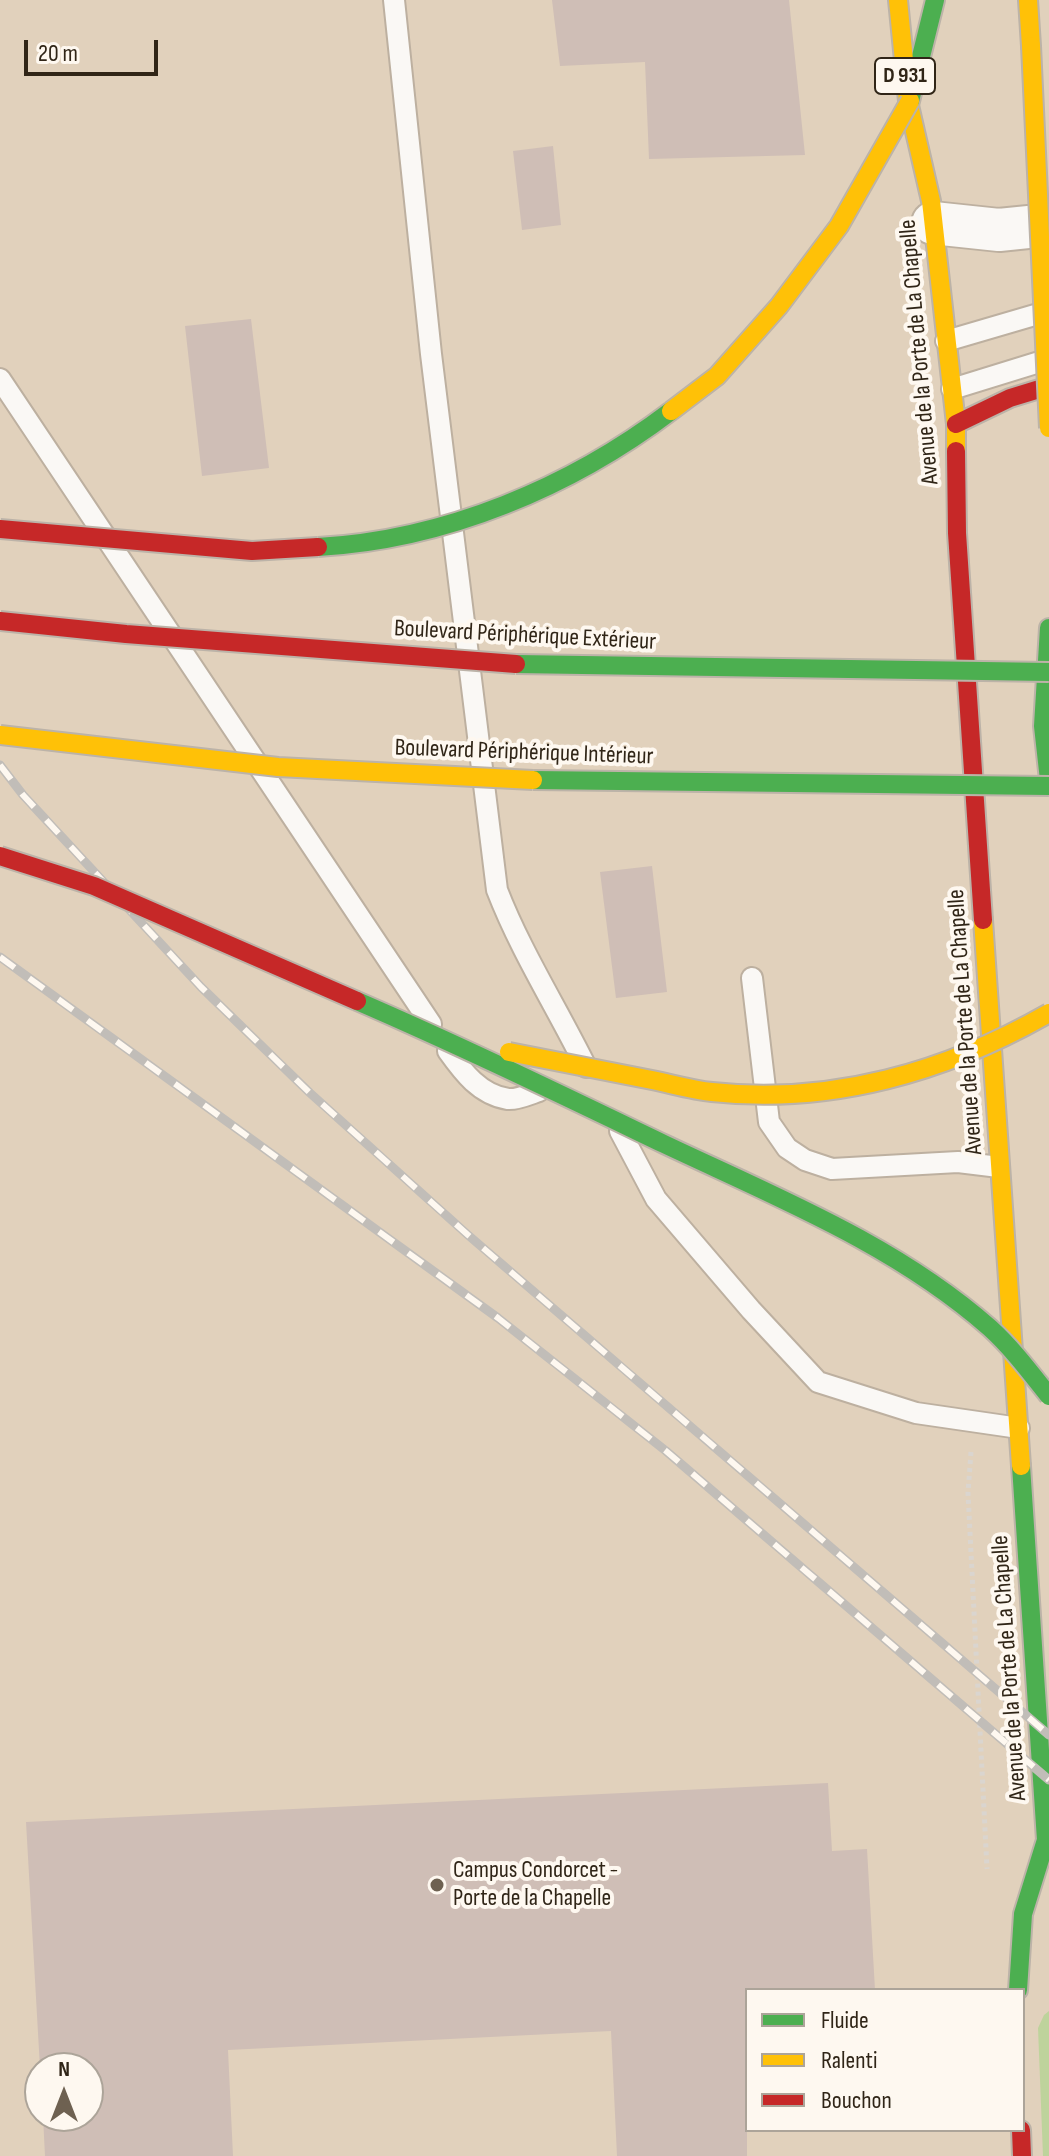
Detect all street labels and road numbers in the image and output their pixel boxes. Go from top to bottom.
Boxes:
road number: D 931 [875,58,935,94]
street label: Avenue de la Porte de La Chapelle [894,218,946,486]
street label: Boulevard Périphérique Extérieur [393,615,657,657]
street label: Boulevard Périphérique Intérieur [394,734,654,772]
street label: Avenue de la Porte de La Chapelle [942,888,990,1156]
street label: Avenue de la Porte de La Chapelle [986,1534,1034,1802]

